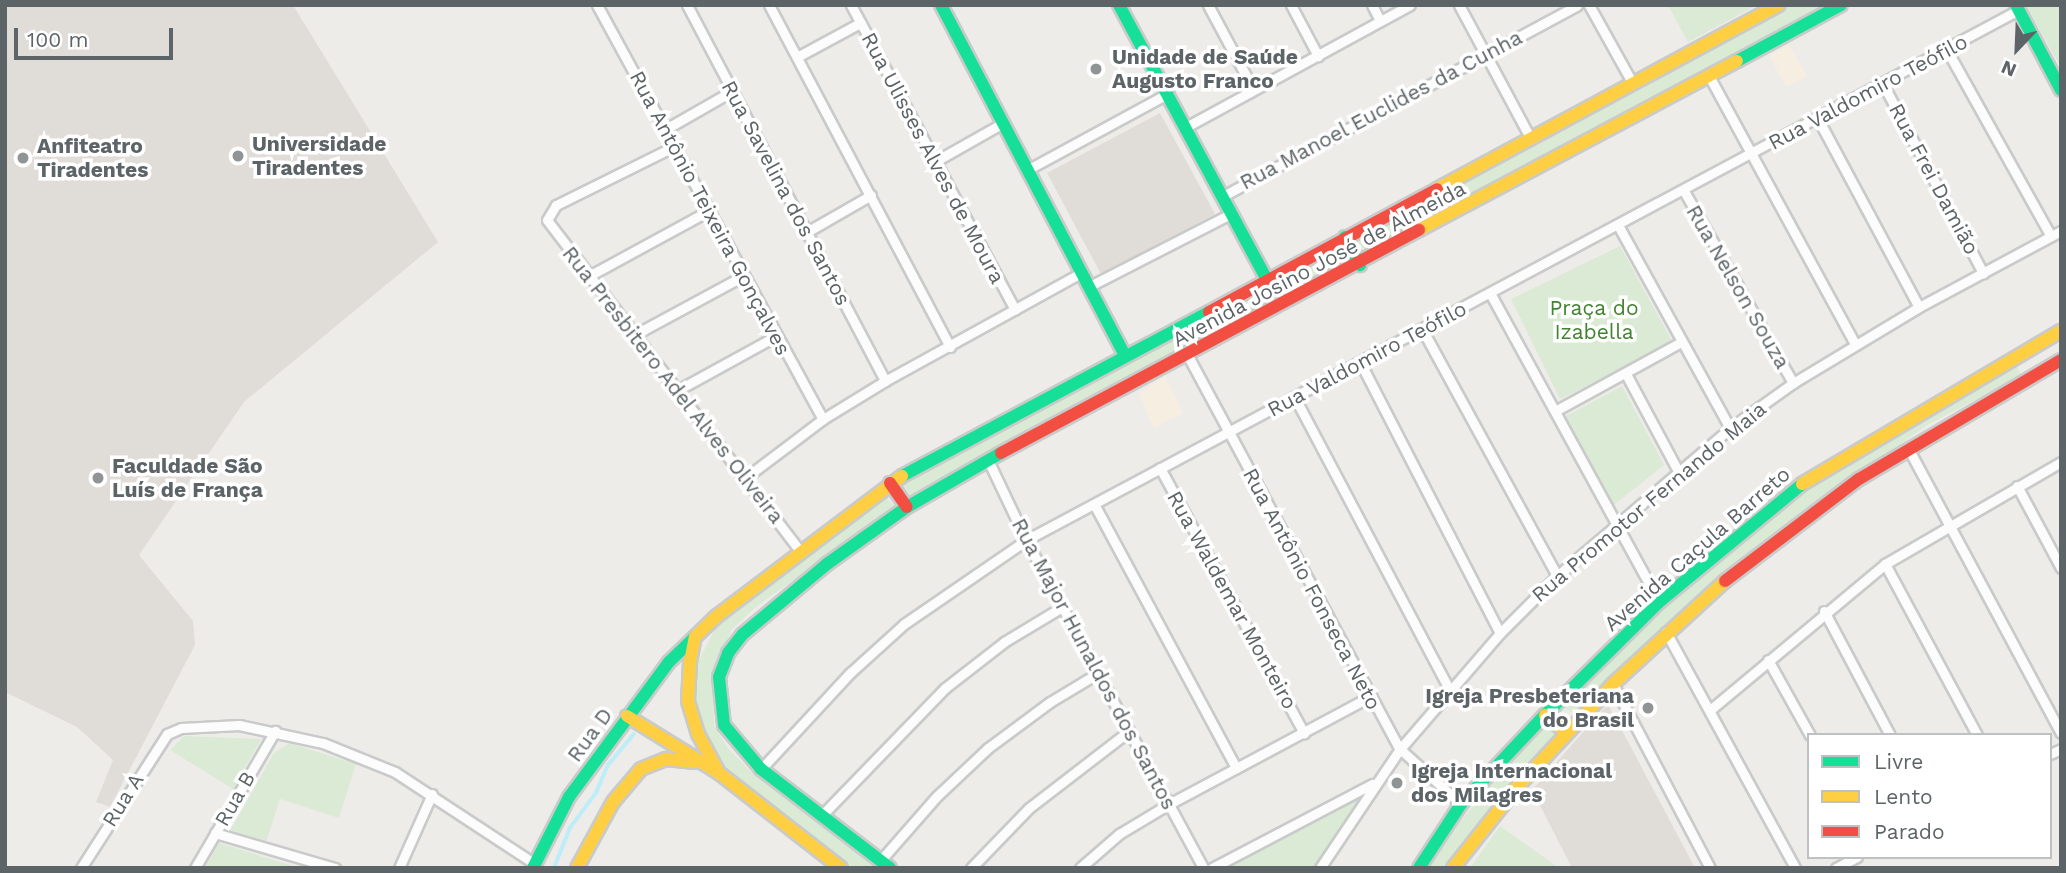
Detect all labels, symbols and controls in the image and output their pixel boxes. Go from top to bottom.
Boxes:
scale bar [18,14,177,58]
north arrow [1982,14,2052,84]
street label: Rua Manoel Euclides da Cunha [1235,24,1527,196]
text: 100 m [27,27,89,52]
street label: Rua Ulisses Alves de Moura [856,28,1010,288]
street label: Rua Valdomiro Teófilo [1763,28,1973,156]
place label: Unidade de Saúde Augusto Franco [1112,44,1298,94]
text: N [1998,55,2020,82]
marker: Unidade de Saúde Augusto Franco [1086,59,1106,79]
street label: Rua Antônio Teixeira Gonçalves [624,66,796,360]
street label: Rua Savelina dos Santos [716,76,856,310]
street label: Rua Frei Damião [1883,99,1985,259]
place label: Universidade Tiradentes [252,131,386,181]
place label: Anfiteatro Tiradentes [37,133,148,183]
marker: Universidade Tiradentes [230,148,246,164]
marker: Anfiteatro Tiradentes [15,150,31,166]
street label: Avenida Josino José de Almeida [1167,175,1471,353]
street label: Rua Nelson Souza [1681,200,1795,374]
street label: Rua Presbitero Adel Alves Oliveira [556,240,790,530]
street label: Rua Valdomiro Teófilo [1262,295,1472,423]
park label: Praça do Izabella [1549,295,1639,345]
street label: Rua Promotor Fernando Maia [1526,396,1772,608]
place label: Faculdade São Luís de França [112,453,263,503]
street label: Avenida Caçula Barreto [1599,461,1795,637]
street label: Rua Antônio Fonseca Neto [1237,463,1387,715]
marker: Faculdade São Luís de França [90,470,106,486]
street label: Rua Waldemar Monteiro [1161,486,1303,714]
street label: Rua Major Hunaldos dos Santos [1006,514,1182,814]
place label: Igreja Presbeteriana do Brasil [1425,683,1634,733]
marker: Igreja Presbeteriana do Brasil [1640,700,1656,716]
street label: Rua D [562,703,618,767]
legend [1807,733,2052,859]
text: Livre [1874,749,1923,774]
place label: Igreja Internacional dos Milagres [1411,758,1612,808]
street label: Rua B [209,767,261,831]
street label: Rua A [97,768,149,832]
marker: Igreja Internacional dos Milagres [1389,775,1405,791]
text: Lento [1874,784,1933,809]
text: Parado [1874,819,1945,844]

